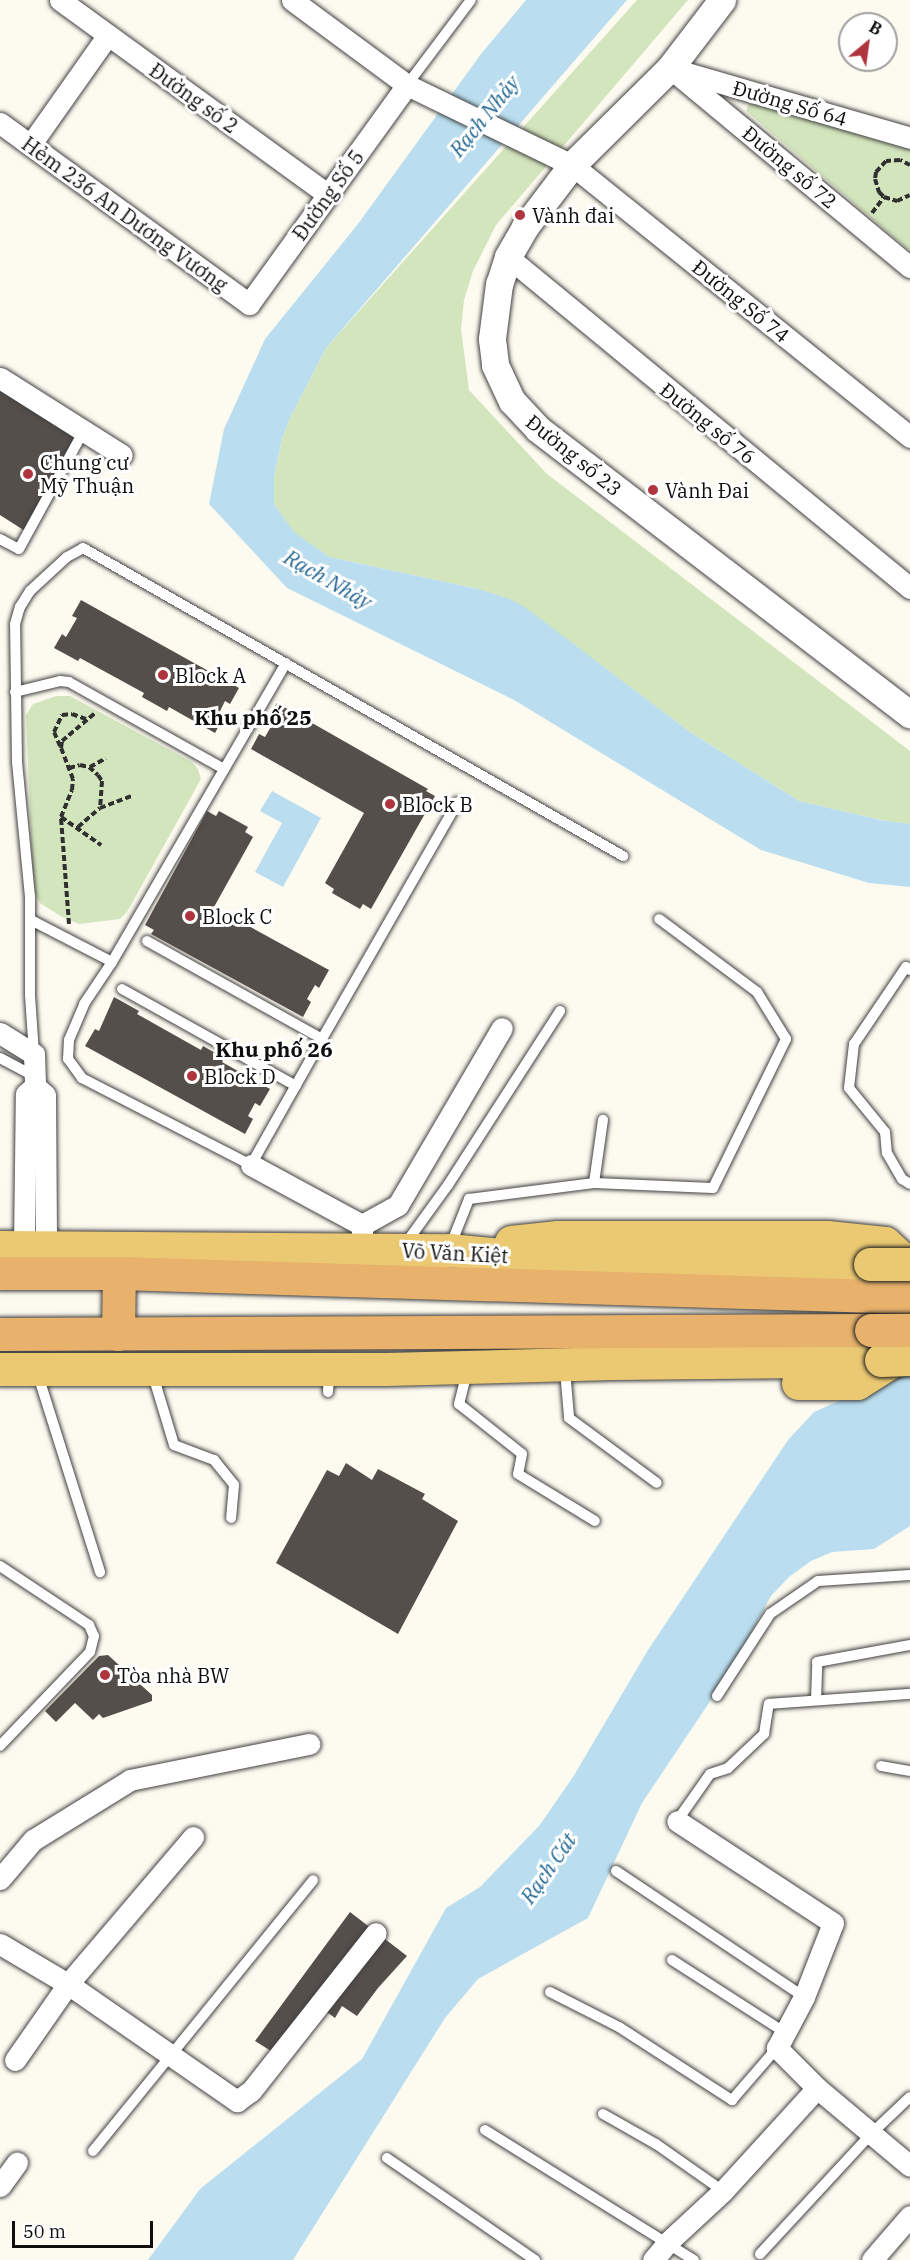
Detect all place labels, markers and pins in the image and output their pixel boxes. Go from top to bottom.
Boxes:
place label: Vành đai [532,203,614,227]
marker: Vành đai [513,208,527,222]
place label: Chung cư Mỹ Thuận [40,450,134,497]
marker: Chung cư Mỹ Thuận [21,467,35,481]
place label: Vành Đai [665,478,749,502]
marker: Vành Đai [646,483,660,497]
place label: Block A [175,663,246,687]
marker: Block A [156,668,170,682]
place label: Block B [402,792,473,816]
marker: Block B [383,797,397,811]
place label: Block C [202,904,272,928]
marker: Block C [183,909,197,923]
place label: Block D [204,1064,276,1088]
marker: Block D [185,1069,199,1083]
place label: Tòa nhà BW [117,1663,229,1687]
marker: Tòa nhà BW [98,1668,112,1682]

